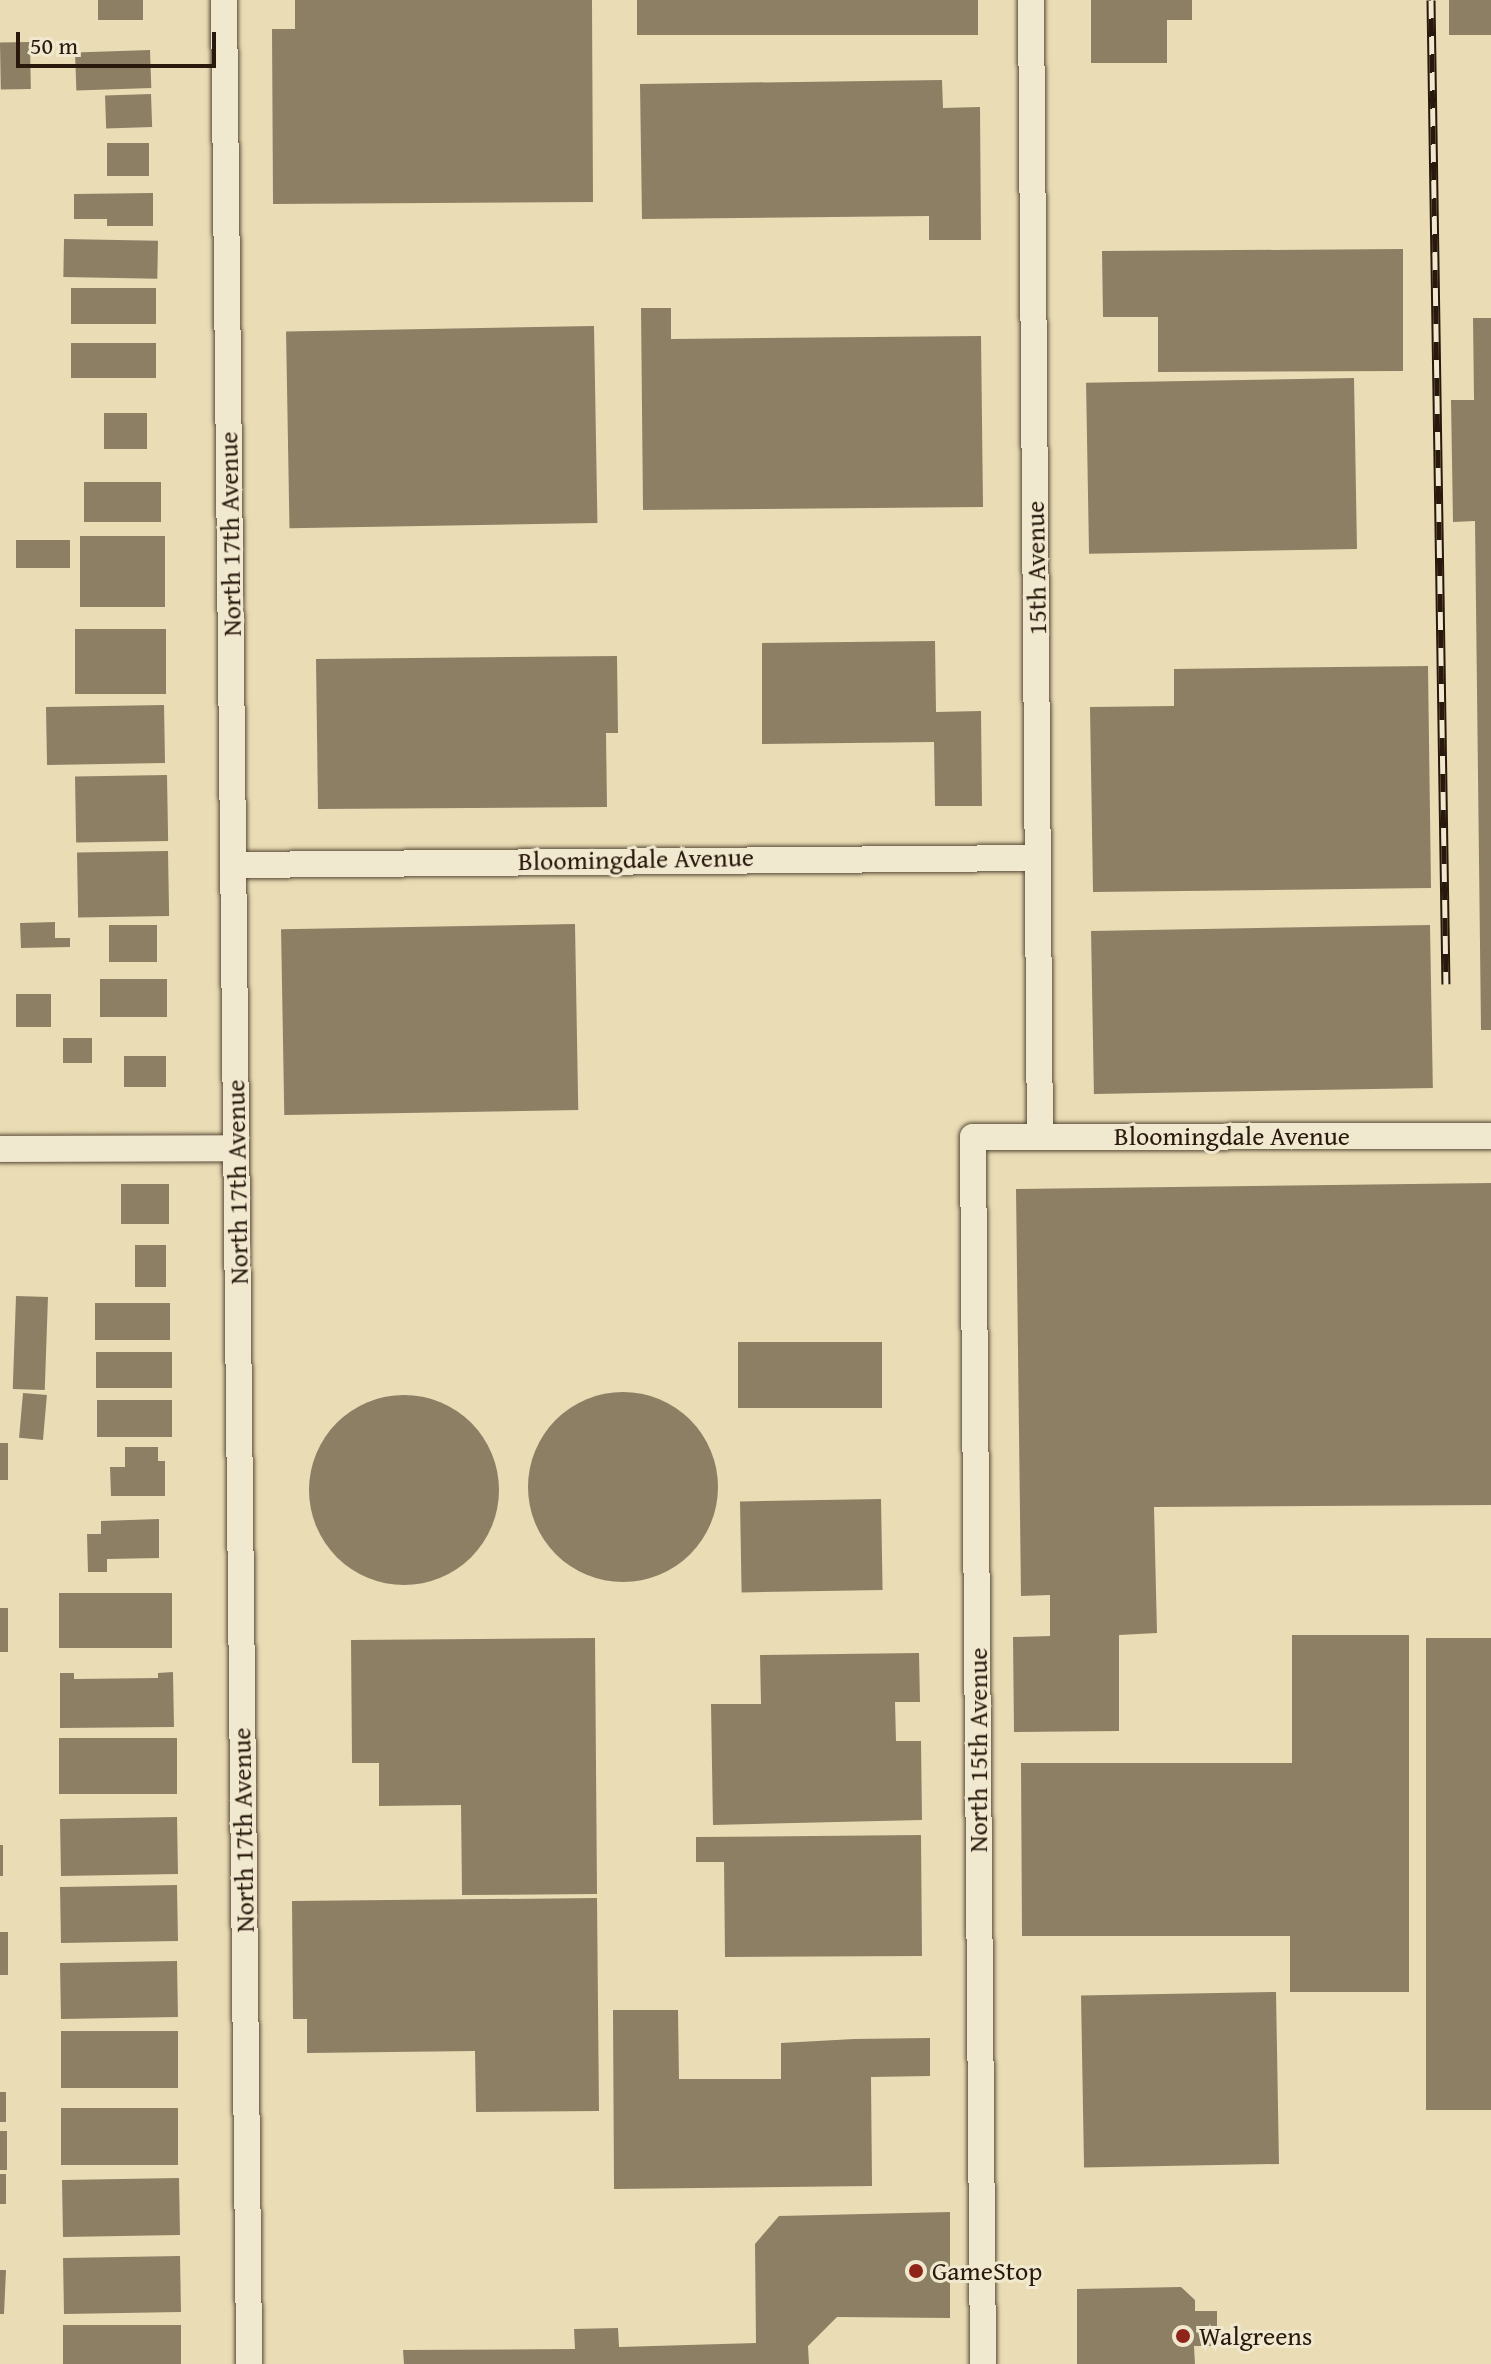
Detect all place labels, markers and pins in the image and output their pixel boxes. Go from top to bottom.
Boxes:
place label: GameStop [932,2255,1042,2287]
marker: GameStop [907,2262,925,2280]
place label: Walgreens [1199,2320,1312,2352]
marker: Walgreens [1174,2327,1192,2345]

